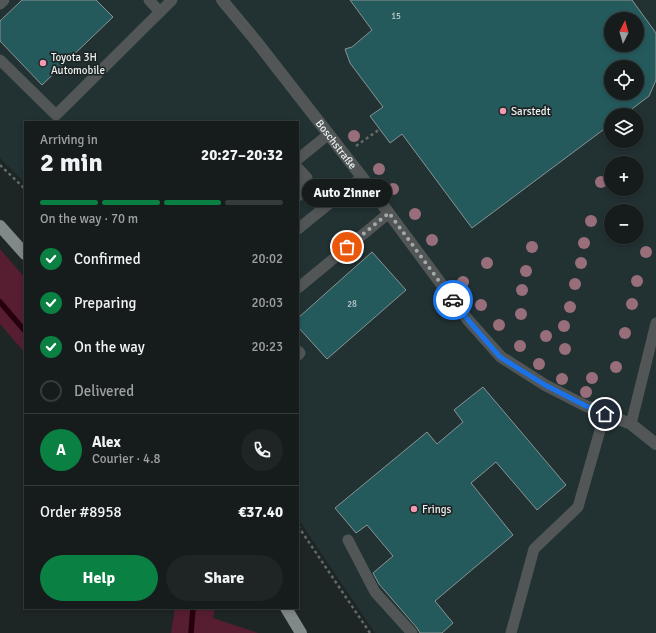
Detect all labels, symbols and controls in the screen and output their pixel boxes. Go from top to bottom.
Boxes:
house number: 15 [391,11,401,22]
north arrow [604,12,644,52]
map controls [604,12,644,244]
place label: Toyota 3H Automobile [51,51,105,77]
marker: Toyota 3H Automobile [38,58,48,68]
button: locate [604,60,644,100]
place label: Sarstedt [511,105,551,118]
marker: Sarstedt [498,106,508,116]
button: layers [604,108,644,148]
street label: Boschstraße [313,117,360,171]
text: Arriving in [40,132,98,148]
text: 20:27–20:32 [201,146,283,164]
text: 2 min [40,147,103,179]
button: + [604,156,644,196]
callout: Auto Zinner [302,179,392,207]
text: Auto Zinner [314,185,380,201]
button: − [604,204,644,244]
text: On the way · 70 m [40,211,138,227]
pin [330,230,364,264]
icon: bag [336,236,358,258]
icon: check [40,248,62,270]
text: Confirmed [74,250,141,268]
text: 20:02 [251,251,283,267]
courier [433,280,473,320]
icon: car [442,289,464,311]
icon: check [40,292,62,314]
text: Preparing [74,294,137,312]
text: 20:03 [251,295,283,311]
house number: 28 [347,299,357,310]
icon: check [40,336,62,358]
text: On the way [74,338,145,356]
text: 20:23 [251,339,283,355]
text: Delivered [74,382,134,400]
pin [588,397,622,431]
icon: home [594,403,616,425]
button: phone [241,429,283,471]
text: Alex [92,433,121,451]
text: A [56,441,66,459]
text: Courier · 4.8 [92,451,161,467]
text: Order #8958 [40,503,122,521]
text: €37.40 [238,503,283,521]
place label: Frings [422,503,452,516]
marker: Frings [409,504,419,514]
button: Help [40,555,158,601]
button: Share [166,555,283,601]

